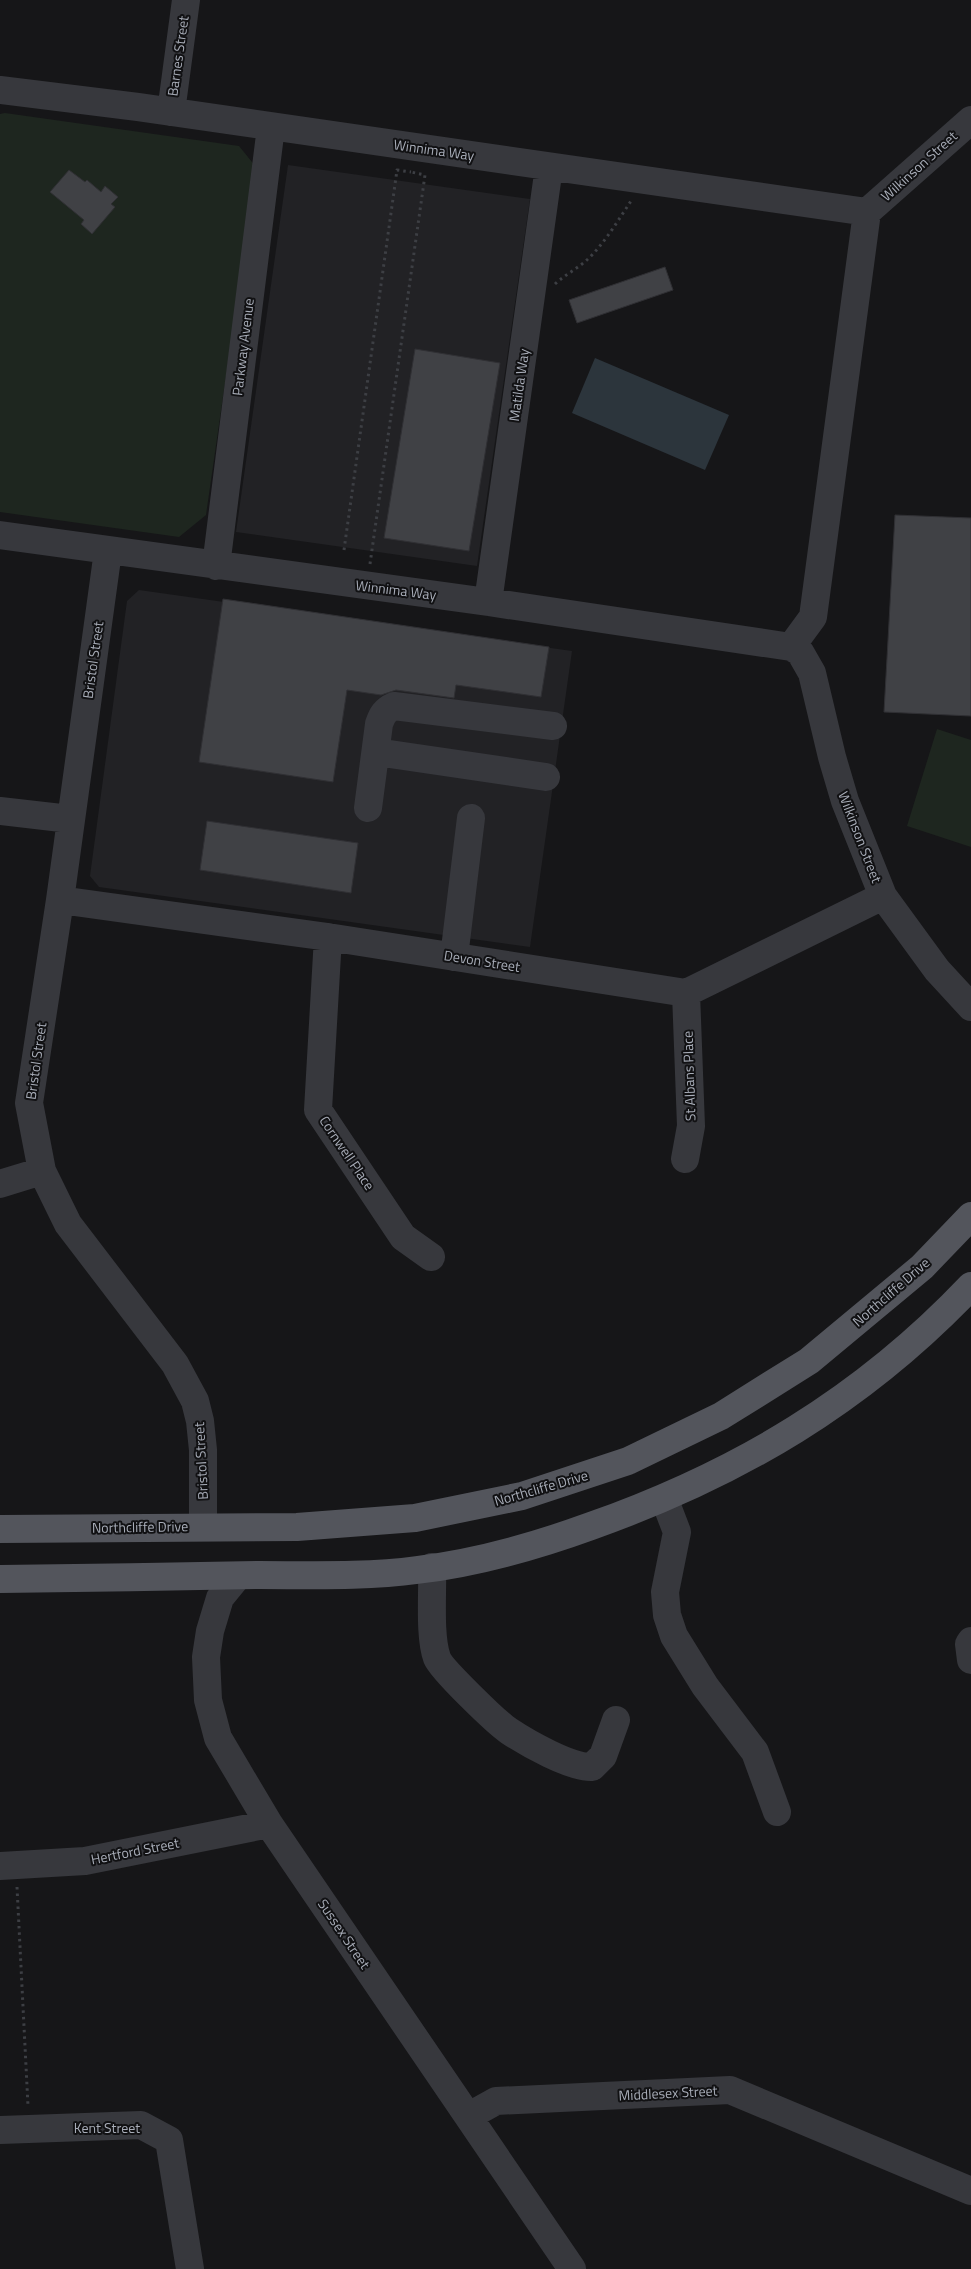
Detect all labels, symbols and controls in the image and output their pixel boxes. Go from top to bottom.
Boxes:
street label: Barnes Street [161,14,194,97]
street label: Wilkinson Street [876,125,962,206]
street label: Winnima Way [392,133,476,166]
street label: Parkway Avenue [226,297,259,397]
street label: Matilda Way [503,347,534,423]
street label: Winnima Way [354,574,438,605]
street label: Bristol Street [77,620,108,700]
street label: Wilkinson Street [833,788,888,886]
street label: Devon Street [443,944,522,977]
street label: Bristol Street [20,1021,51,1101]
street label: St Albans Place [676,1031,701,1121]
street label: Cornwell Place [315,1111,380,1194]
street label: Northcliffe Drive [847,1252,934,1331]
street label: Bristol Street [188,1422,213,1500]
street label: Northcliffe Drive [492,1464,590,1511]
street label: Northcliffe Drive [92,1515,188,1538]
street label: Hertford Street [89,1832,181,1869]
street label: Sussex Street [313,1894,376,1973]
street label: Middlesex Street [618,2079,718,2106]
street label: Kent Street [74,2117,140,2138]

